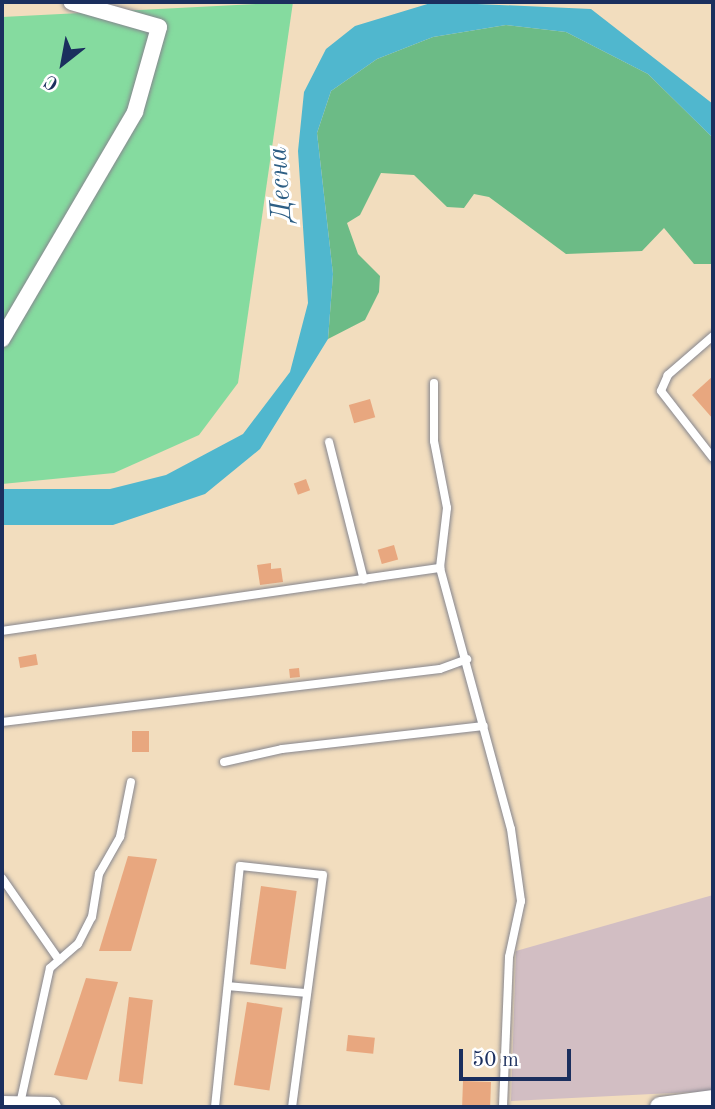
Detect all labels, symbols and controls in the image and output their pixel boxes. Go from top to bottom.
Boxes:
north arrow [28,28,98,98]
text: С [42,70,62,93]
water label: Десна [262,145,300,223]
scale bar [463,1036,575,1080]
text: 50 m [472,1050,519,1071]

